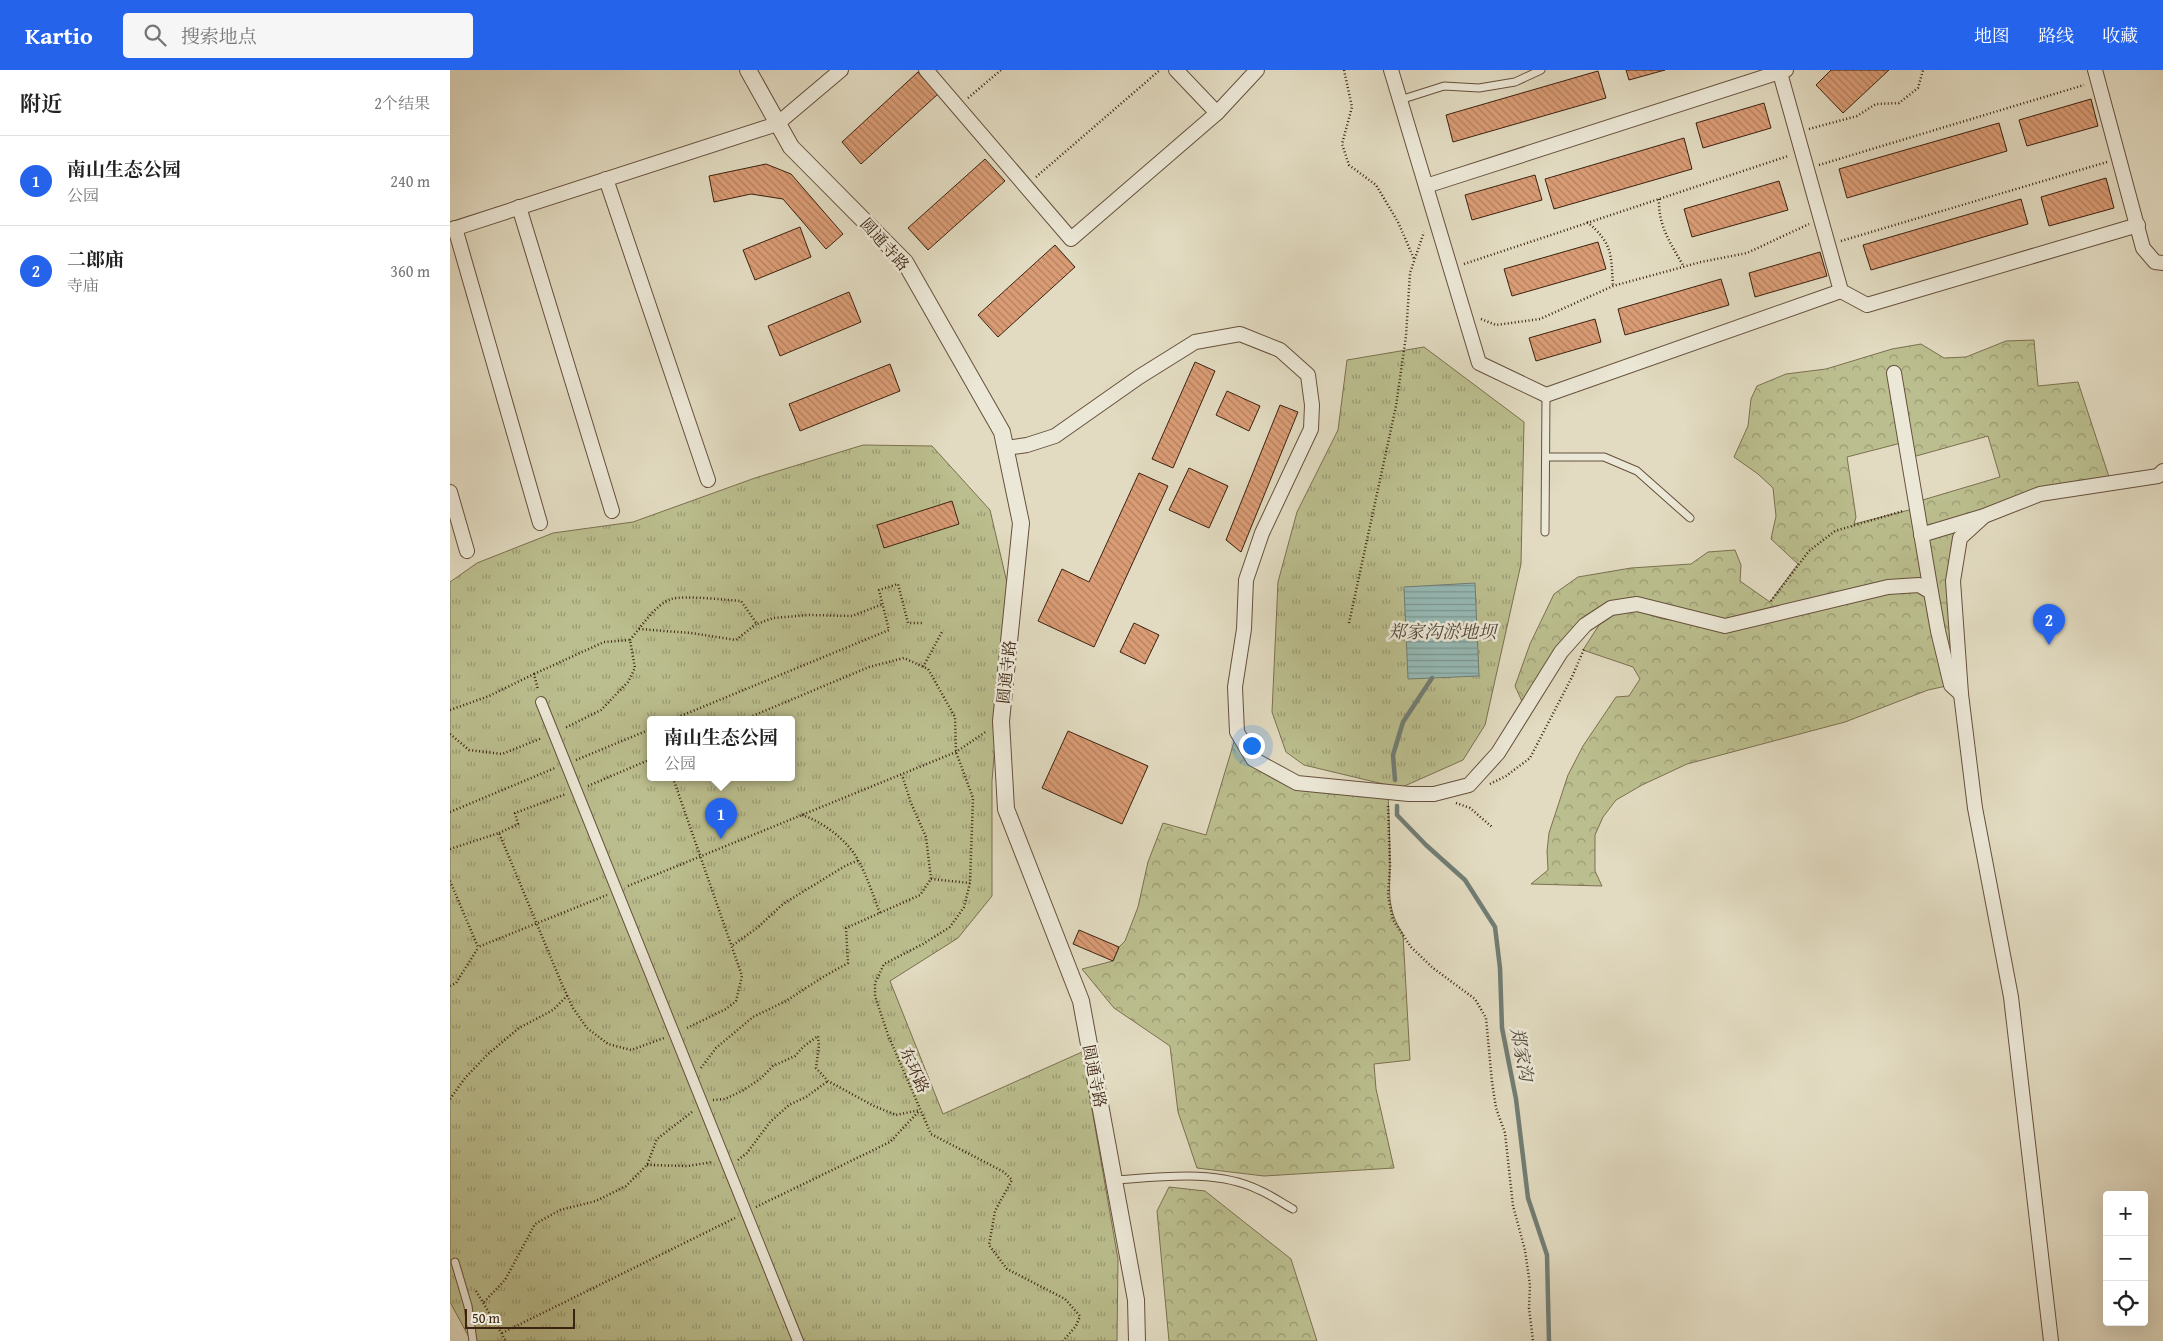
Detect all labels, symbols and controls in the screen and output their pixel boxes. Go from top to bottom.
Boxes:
search box [123,13,473,58]
text: Kartio [25,18,93,53]
icon: search [141,21,169,49]
text: 搜索地点 [181,22,257,50]
text: 地图 [1974,22,2010,49]
text: 路线 [2038,22,2074,49]
text: 收藏 [2102,22,2138,49]
text: 附近 [20,88,62,119]
text: 2个结果 [374,91,430,115]
text: 南山生态公园 [67,155,181,183]
text: 1 [32,169,40,193]
text: 240 m [390,169,430,193]
text: 公园 [67,183,99,207]
street label: 圆通寺路 [855,212,915,276]
text: 二郎庙 [67,245,124,273]
text: 2 [32,259,40,283]
text: 360 m [390,259,430,283]
text: 寺庙 [67,273,99,297]
pin: 2 [2033,604,2065,645]
water label: 郑家沟淤地坝 [1388,618,1499,645]
street label: 圆通寺路 [991,639,1021,705]
popup [647,716,795,781]
text: 南山生态公园 [664,723,778,751]
your location [1239,733,1265,759]
text: 公园 [664,751,696,775]
pin: 1 [705,798,737,839]
water label: 郑家沟 [1504,1025,1541,1086]
street label: 圆通寺路 [1077,1042,1113,1110]
street label: 东环路 [894,1043,936,1097]
map controls [2103,1191,2148,1326]
button: + [2103,1191,2148,1236]
button: − [2103,1236,2148,1281]
button: locate [2103,1281,2148,1326]
scale bar [465,1306,575,1329]
text: 50 m [472,1308,500,1328]

